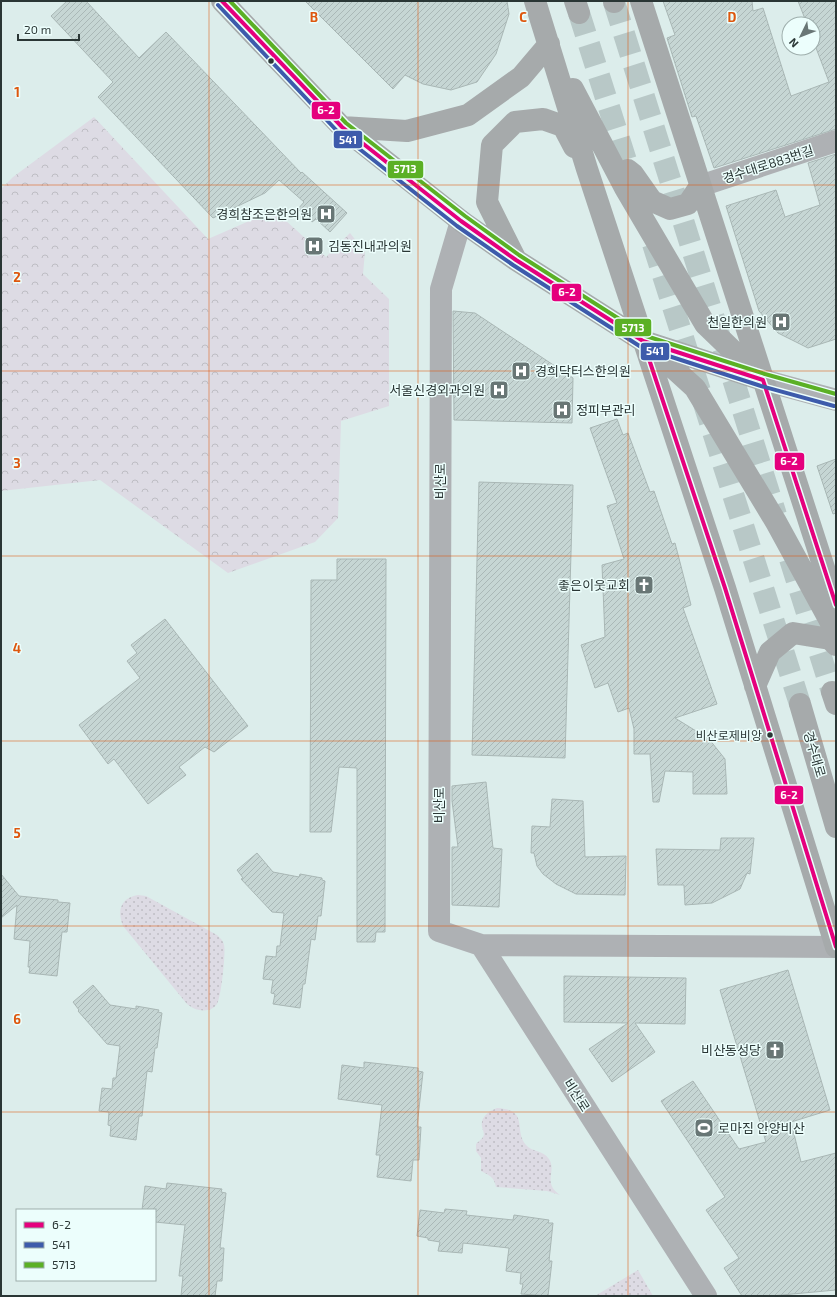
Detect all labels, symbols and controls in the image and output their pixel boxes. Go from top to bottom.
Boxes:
text: B [310,9,318,25]
text: C [519,9,527,25]
text: D [728,9,737,25]
scale bar [18,16,79,42]
north arrow [781,16,821,56]
text: 20 m [24,22,51,36]
text: N [786,36,801,51]
unlabelled marker [266,56,276,66]
text: 1 [14,84,20,100]
line badge: 6-2 [311,101,341,120]
text: 6-2 [317,103,335,116]
line badge: 541 [333,130,363,149]
text: 541 [339,133,357,146]
street label: 경수대로883번길 [720,142,816,186]
line badge: 5713 [387,160,424,179]
text: 5713 [394,162,416,175]
hospital icon: 경희참조은한의원 [315,203,337,225]
place label: 경희참조은한의원 [216,206,312,222]
hospital icon: 김동진내과의원 [303,235,325,257]
place label: 김동진내과의원 [328,238,412,254]
text: 2 [13,269,21,285]
line badge: 6-2 [551,283,582,302]
text: 6-2 [558,285,576,298]
hospital icon: 천일한의원 [770,311,792,333]
place label: 천일한의원 [707,314,767,330]
line badge: 5713 [614,318,652,337]
text: 5713 [622,321,644,334]
line badge: 541 [640,342,670,361]
text: 541 [646,344,664,357]
hospital icon: 경희닥터스한의원 [510,360,532,382]
place label: 경희닥터스한의원 [535,363,631,379]
hospital icon: 서울신경외과의원 [488,379,510,401]
place label: 서울신경외과의원 [389,382,485,398]
hospital icon: 정피부관리 [551,399,573,421]
place label: 정피부관리 [576,402,636,418]
line badge: 6-2 [774,452,805,471]
text: 6-2 [780,454,798,467]
text: 3 [13,455,21,471]
street label: 비산로 [432,463,448,499]
church icon: 좋은이웃교회 [633,574,655,596]
place label: 좋은이웃교회 [558,577,630,593]
text: 4 [13,640,21,656]
place label: 비산로제비앙 [696,728,762,742]
street label: 경수대로 [801,729,829,779]
marker: 비산로제비앙 [765,730,775,740]
line badge: 6-2 [774,785,804,805]
street label: 비산로 [431,787,447,823]
text: 6-2 [780,788,798,801]
text: 5 [13,825,21,841]
text: 6 [13,1011,21,1027]
church icon: 비산동성당 [764,1039,786,1061]
place label: 비산동성당 [701,1042,761,1058]
street label: 비산로 [561,1076,593,1114]
sports icon: 로마짐 안양비산 [693,1117,715,1139]
place label: 로마짐 안양비산 [718,1120,805,1136]
legend [16,1209,156,1281]
text: 6-2 [52,1217,71,1231]
text: 541 [52,1237,71,1251]
text: 5713 [52,1257,76,1271]

